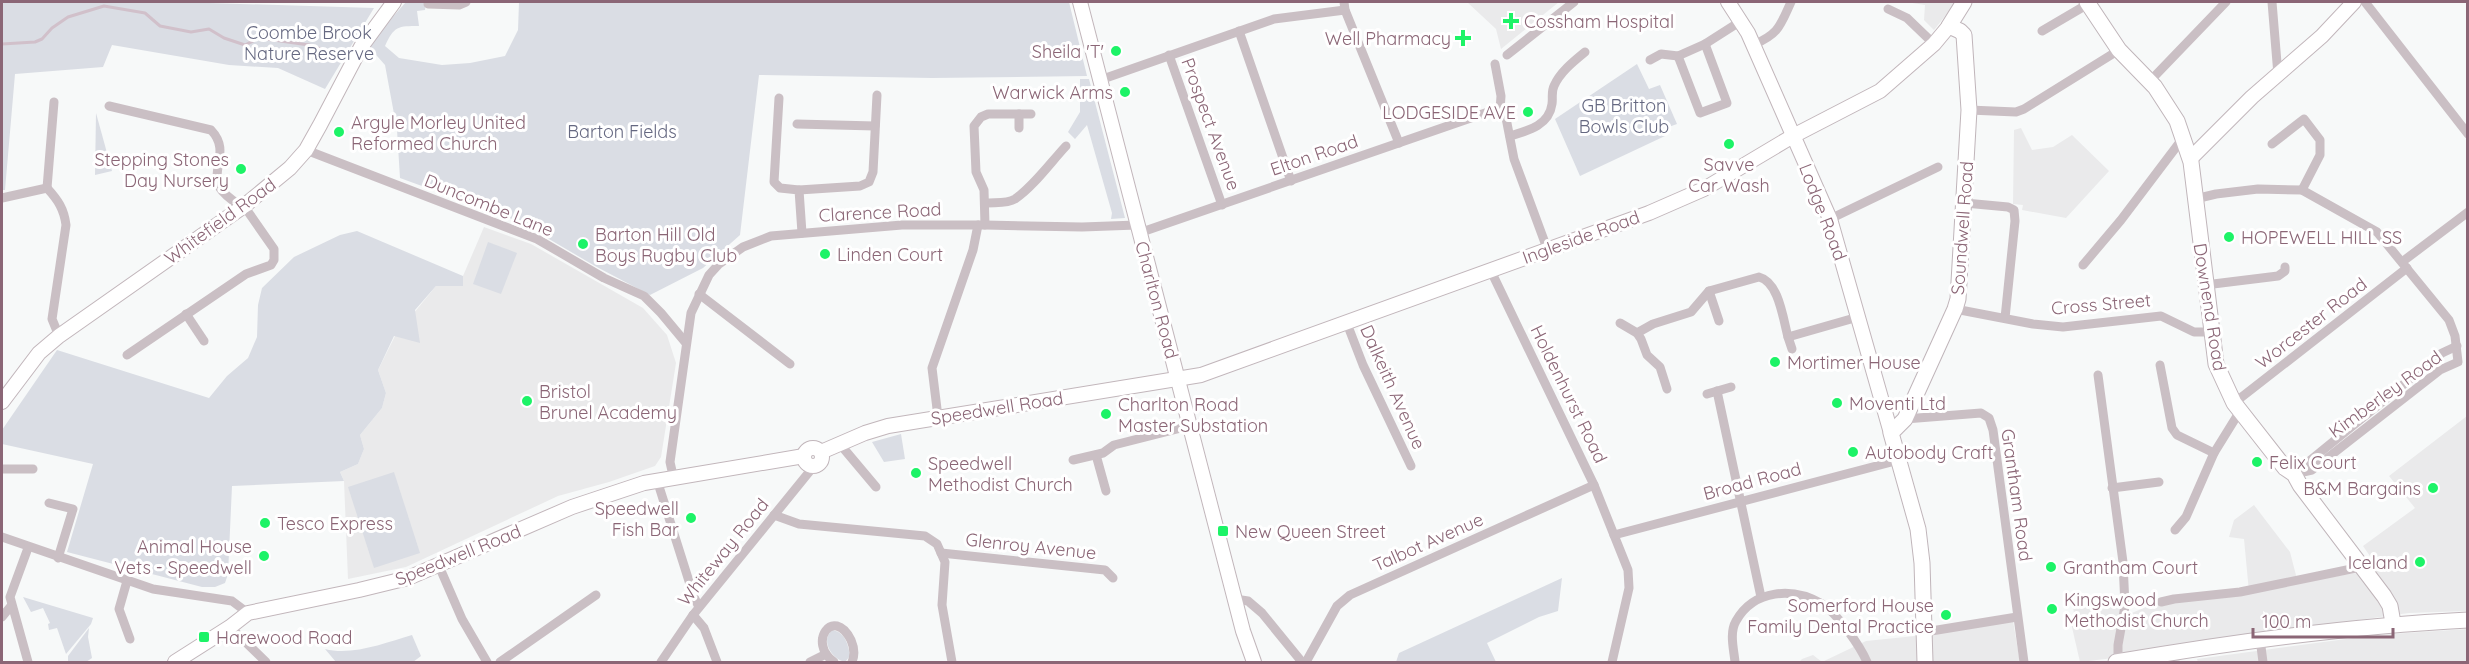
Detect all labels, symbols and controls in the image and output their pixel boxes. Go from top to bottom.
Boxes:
place label: Cossham Hospital [1524,10,1674,33]
marker: Cossham Hospital [1502,12,1520,30]
park label: Coombe Brook Nature Reserve [244,21,374,65]
place label: Well Pharmacy [1325,27,1451,50]
marker: Well Pharmacy [1456,31,1470,45]
place label: Sheila 'T' [1032,40,1104,63]
marker: Sheila 'T' [1109,44,1123,58]
street label: Prospect Avenue [1176,54,1246,194]
place label: Warwick Arms [992,81,1113,104]
marker: Warwick Arms [1118,85,1132,99]
park label: GB Britton Bowls Club [1579,94,1669,138]
place label: LODGESIDE AVE [1382,101,1516,124]
marker: LODGESIDE AVE [1521,105,1535,119]
place label: Argyle Morley United Reformed Church [351,111,526,155]
park label: Barton Fields [567,120,677,143]
marker: Argyle Morley United Reformed Church [332,125,346,139]
street label: Elton Road [1267,129,1361,181]
marker: Savve Car Wash [1722,137,1736,151]
place label: Stepping Stones Day Nursery [94,148,229,192]
place label: Savve Car Wash [1688,153,1770,197]
street label: Lodge Road [1794,160,1852,264]
street label: Soundwell Road [1946,160,1978,296]
marker: Stepping Stones Day Nursery [234,162,248,176]
street label: Duncombe Lane [421,169,557,241]
street label: Whitefield Road [160,173,280,269]
street label: Clarence Road [818,197,942,227]
street label: Ingleside Road [1519,205,1643,269]
place label: Barton Hill Old Boys Rugby Club [595,223,737,267]
place label: HOPEWELL HILL SS [2241,226,2402,249]
marker: HOPEWELL HILL SS [2222,230,2236,244]
marker: Barton Hill Old Boys Rugby Club [576,237,590,251]
street label: Charlton Road [1130,239,1184,361]
street label: Downend Road [2189,242,2231,372]
place label: Linden Court [837,243,943,266]
marker: Linden Court [818,247,832,261]
street label: Worcester Road [2251,272,2371,374]
street label: Cross Street [2050,288,2152,320]
street label: Dalkeith Avenue [1355,321,1431,453]
street label: Holdenhurst Road [1526,321,1612,467]
street label: Kimberley Road [2324,345,2446,443]
place label: Mortimer House [1787,351,1921,374]
marker: Mortimer House [1768,355,1782,369]
place label: Bristol Brunel Academy [539,380,677,424]
street label: Speedwell Road [929,386,1065,430]
place label: Moventi Ltd [1849,392,1946,415]
place label: Charlton Road Master Substation [1118,393,1268,437]
marker: Bristol Brunel Academy [520,394,534,408]
marker: Moventi Ltd [1830,396,1844,410]
marker: Charlton Road Master Substation [1099,407,1113,421]
street label: Grantham Road [1996,427,2038,563]
place label: Autobody Craft [1865,441,1993,464]
marker: Autobody Craft [1846,445,1860,459]
place label: Felix Court [2269,451,2357,474]
place label: Speedwell Methodist Church [928,452,1073,496]
marker: Felix Court [2250,455,2264,469]
street label: Broad Road [1700,457,1804,505]
marker: Speedwell Methodist Church [909,466,923,480]
place label: B&M Bargains [2303,477,2421,500]
marker: B&M Bargains [2426,481,2440,495]
street label: Whiteway Road [673,493,773,611]
place label: Speedwell Fish Bar [595,497,679,541]
street label: Talbot Avenue [1369,507,1487,577]
marker: Speedwell Fish Bar [684,511,698,525]
place label: Tesco Express [277,512,393,535]
marker: Tesco Express [258,516,272,530]
street label: Speedwell Road [392,519,524,591]
place label: New Queen Street [1235,520,1386,543]
marker: New Queen Street [1216,524,1230,538]
street label: Glenroy Avenue [965,528,1097,564]
place label: Animal House Vets - Speedwell [114,535,252,579]
marker: Animal House Vets - Speedwell [257,549,271,563]
place label: Iceland [2348,551,2408,574]
marker: Iceland [2413,555,2427,569]
place label: Grantham Court [2063,556,2198,579]
marker: Grantham Court [2044,560,2058,574]
place label: Kingswood Methodist Church [2064,588,2209,632]
place label: Somerford House Family Dental Practice [1747,594,1934,638]
scale bar [2253,601,2392,639]
marker: Kingswood Methodist Church [2045,602,2059,616]
marker: Somerford House Family Dental Practice [1939,608,1953,622]
text: 100 m [2262,610,2311,633]
place label: Harewood Road [216,626,352,649]
marker: Harewood Road [197,630,211,644]

